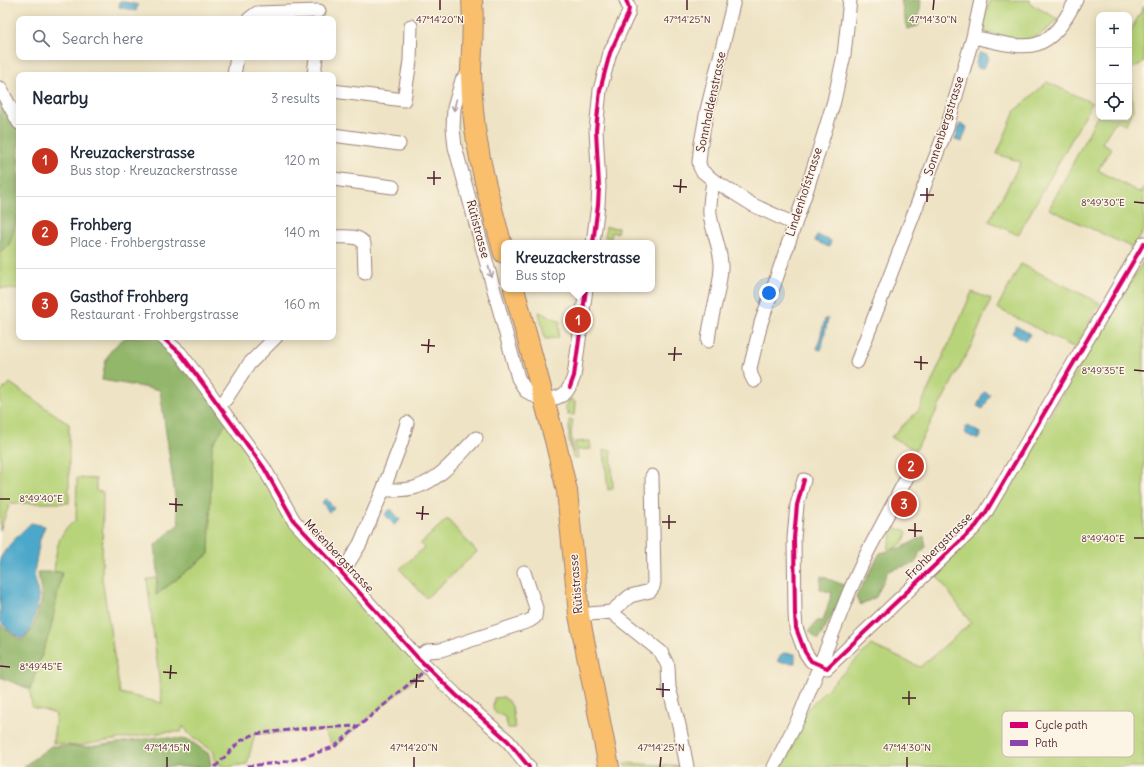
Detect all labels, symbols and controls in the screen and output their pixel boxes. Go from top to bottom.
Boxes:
map controls [1096,12,1132,120]
button: + [1096,12,1132,48]
text: 47°14'20"N [416,13,464,26]
text: 47°14'25"N [663,13,711,26]
text: 47°14'30"N [909,13,957,26]
search box [16,16,336,60]
icon: search [30,27,52,49]
text: Search here [62,29,143,48]
button: − [1096,48,1132,84]
street label: Sonnhaldenstrasse [692,50,729,154]
street label: Sonnenbergstrasse [920,74,967,178]
button: locate [1096,84,1132,120]
text: Nearby [32,87,88,109]
text: 3 results [271,90,320,107]
one-way arrow [451,98,459,111]
text: Kreuzackerstrasse [70,143,195,162]
street label: Lindenhofstrasse [782,145,825,238]
text: 1 [42,152,48,169]
text: 120 m [285,152,320,169]
text: Bus stop · Kreuzackerstrasse [70,162,237,179]
text: 8°49'30"E [1081,196,1125,209]
street label: Rütistrasse [463,198,493,260]
text: Frohberg [70,215,132,234]
text: 2 [41,224,49,241]
text: 140 m [284,224,320,241]
text: Place · Frohbergstrasse [70,234,206,251]
popup [501,240,655,292]
text: Kreuzackerstrasse [516,248,640,267]
one-way arrow [487,265,494,278]
text: Bus stop [516,267,566,284]
your location [759,283,779,303]
text: Gasthof Frohberg [70,287,188,306]
text: 3 [41,296,49,313]
text: 160 m [284,296,320,313]
pin: 1 [565,305,591,335]
text: Restaurant · Frohbergstrasse [70,306,239,323]
text: 8°49'35"E [1081,364,1125,377]
pin: 2 [898,451,924,481]
pin: 3 [891,489,917,519]
text: 8°49'40"E [19,492,63,505]
street label: Frohbergstrasse [902,509,975,582]
street label: Meienbergstrasse [301,516,377,596]
text: 8°49'40"E [1081,532,1125,545]
street label: Rütistrasse [565,554,586,614]
text: 8°49'45"E [20,660,63,673]
legend [1002,711,1134,757]
text: Cycle path [1035,718,1088,732]
text: Path [1035,736,1058,750]
text: 47°14'15"N [144,741,190,754]
text: 47°14'20"N [390,741,438,754]
text: 47°14'25"N [637,741,685,754]
text: 47°14'30"N [883,741,931,754]

